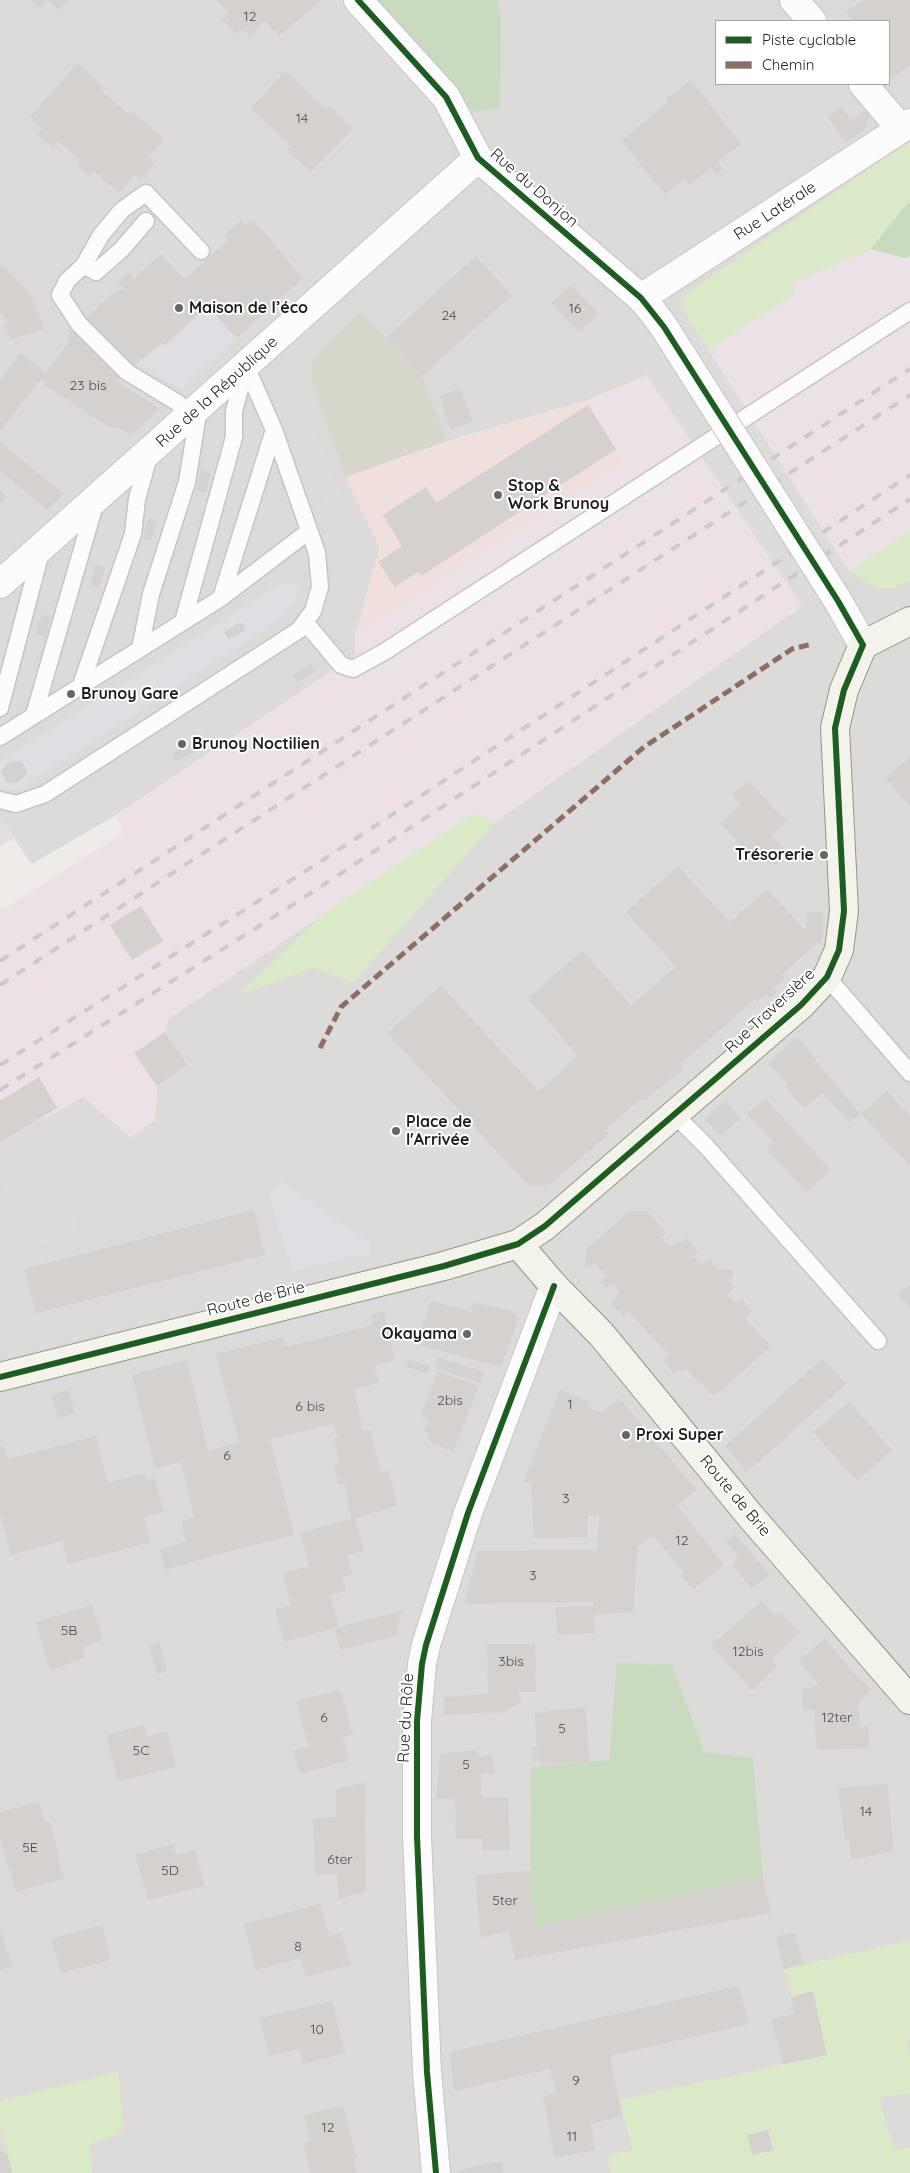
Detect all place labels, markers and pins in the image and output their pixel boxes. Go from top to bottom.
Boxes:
place label: Maison de l’éco [189,298,308,318]
marker: Maison de l’éco [173,302,185,314]
place label: Stop & Work Brunoy [508,476,609,514]
marker: Stop & Work Brunoy [492,489,504,501]
place label: Brunoy Gare [81,684,179,704]
marker: Brunoy Gare [65,688,77,700]
place label: Brunoy Noctilien [192,734,320,754]
marker: Brunoy Noctilien [176,738,188,750]
place label: Trésorerie [735,845,814,865]
marker: Trésorerie [818,849,830,861]
place label: Place de l'Arrivée [406,1112,472,1150]
marker: Place de l'Arrivée [390,1125,402,1137]
place label: Okayama [382,1324,457,1344]
marker: Okayama [461,1328,473,1340]
place label: Proxi Super [636,1425,724,1445]
marker: Proxi Super [620,1429,632,1441]

